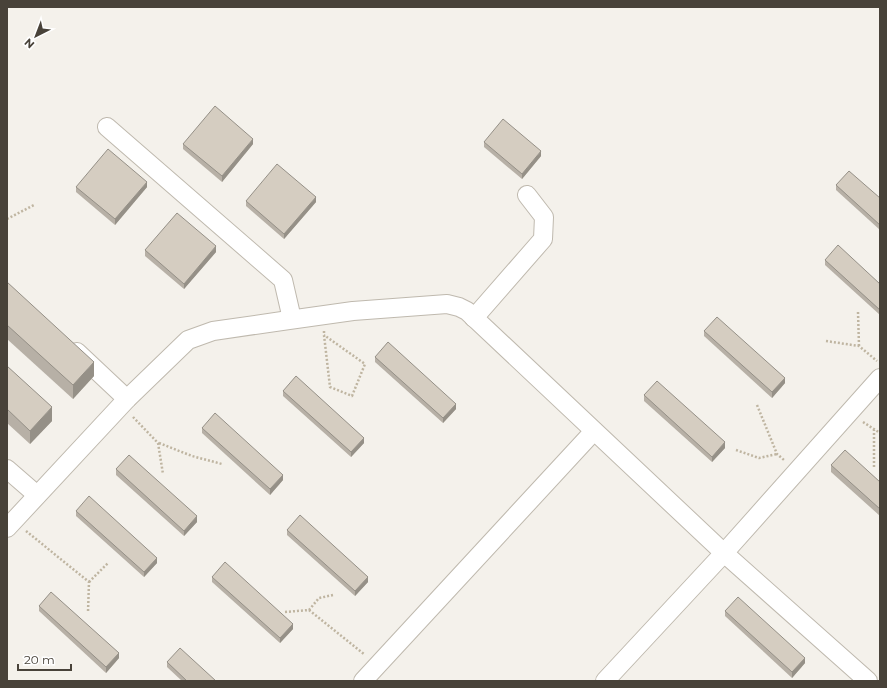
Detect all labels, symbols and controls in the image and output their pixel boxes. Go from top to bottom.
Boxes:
north arrow [16,16,56,56]
text: N [21,35,37,52]
scale bar [18,646,71,672]
text: 20 m [24,652,55,667]

